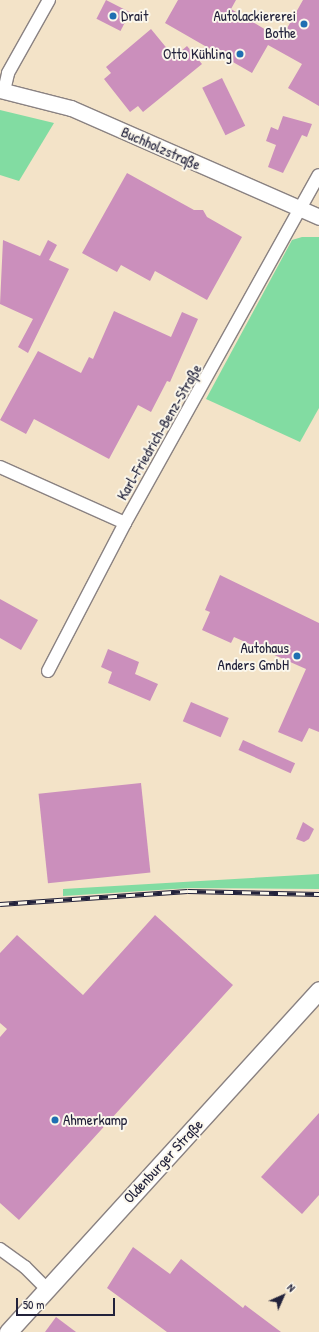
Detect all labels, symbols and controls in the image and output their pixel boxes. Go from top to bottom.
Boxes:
place label: Autolackiererei Bothe [213,6,296,41]
place label: Drait [121,7,148,25]
marker: Drait [108,11,118,21]
marker: Autolackiererei Bothe [299,19,309,29]
place label: Otto Kühling [163,45,232,63]
marker: Otto Kühling [235,49,245,59]
street label: Buchholzstraße [119,122,203,174]
street label: Karl-Friedrich-Benz-Straße [113,361,205,503]
place label: Autohaus Anders GmbH [217,638,289,673]
marker: Autohaus Anders GmbH [292,651,302,661]
place label: Ahmerkamp [63,1111,127,1129]
marker: Ahmerkamp [50,1115,60,1125]
street label: Oldenburger Straße [119,1115,207,1207]
north arrow [263,1276,303,1316]
text: N [284,1280,299,1295]
scale bar [18,1290,117,1316]
text: 50 m [23,1296,44,1313]

